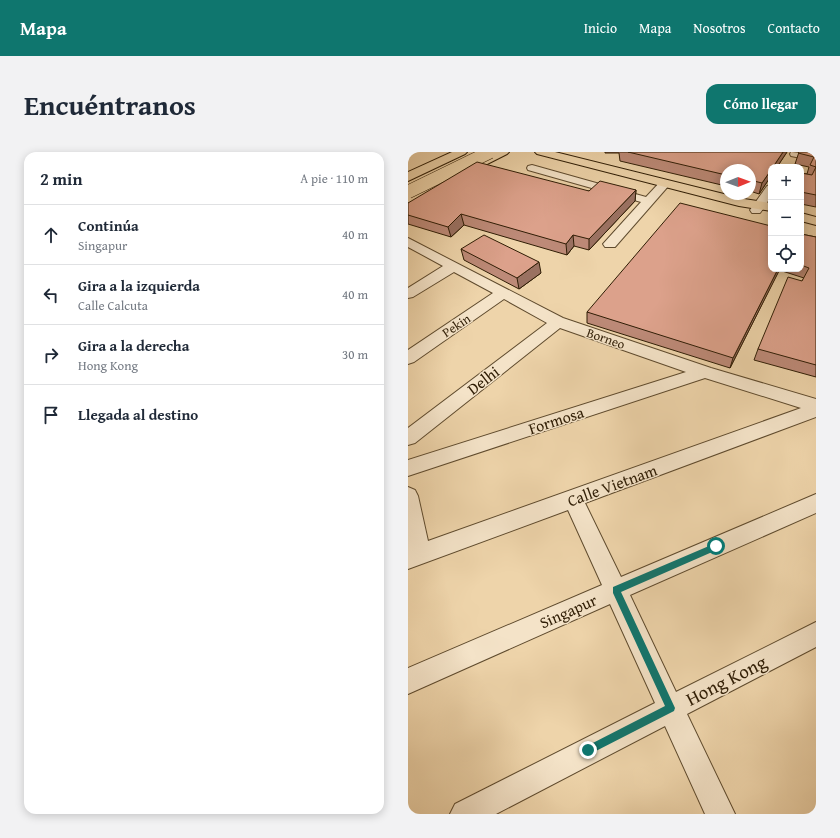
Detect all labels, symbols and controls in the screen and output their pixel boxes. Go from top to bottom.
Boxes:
text: Mapa [20,14,67,42]
text: Inicio [584,18,617,38]
text: Mapa [639,18,671,38]
text: Nosotros [693,18,746,38]
text: Contacto [768,18,820,38]
text: Encuéntranos [24,84,196,125]
button: Cómo llegar [706,84,816,124]
north arrow [720,164,756,200]
map controls [768,164,804,272]
button: + [768,164,804,200]
text: 2 min [40,166,82,191]
text: A pie · 110 m [300,169,368,188]
button: − [768,200,804,236]
text: Continúa [78,215,139,236]
icon: ahead [40,224,62,246]
text: 40 m [342,225,368,244]
text: Singapur [78,236,127,255]
button: locate [768,236,804,272]
text: Gira a la izquierda [78,275,200,296]
icon: left [40,284,62,306]
text: 40 m [342,285,368,304]
text: Calle Calcuta [78,296,148,315]
street label: Pekin [438,309,475,342]
street label: Borneo [584,323,628,354]
text: Gira a la derecha [78,335,189,356]
icon: right [40,344,62,366]
text: 30 m [342,345,368,364]
text: Hong Kong [78,356,138,375]
street label: Delhi [462,359,505,400]
street label: Formosa [525,400,587,440]
icon: arrive [40,404,62,426]
text: Llegada al destino [78,404,198,425]
street label: Calle Vietnam [564,458,660,512]
route start [707,537,725,555]
street label: Singapur [535,588,601,634]
street label: Hong Kong [681,647,772,712]
route end [579,741,597,759]

